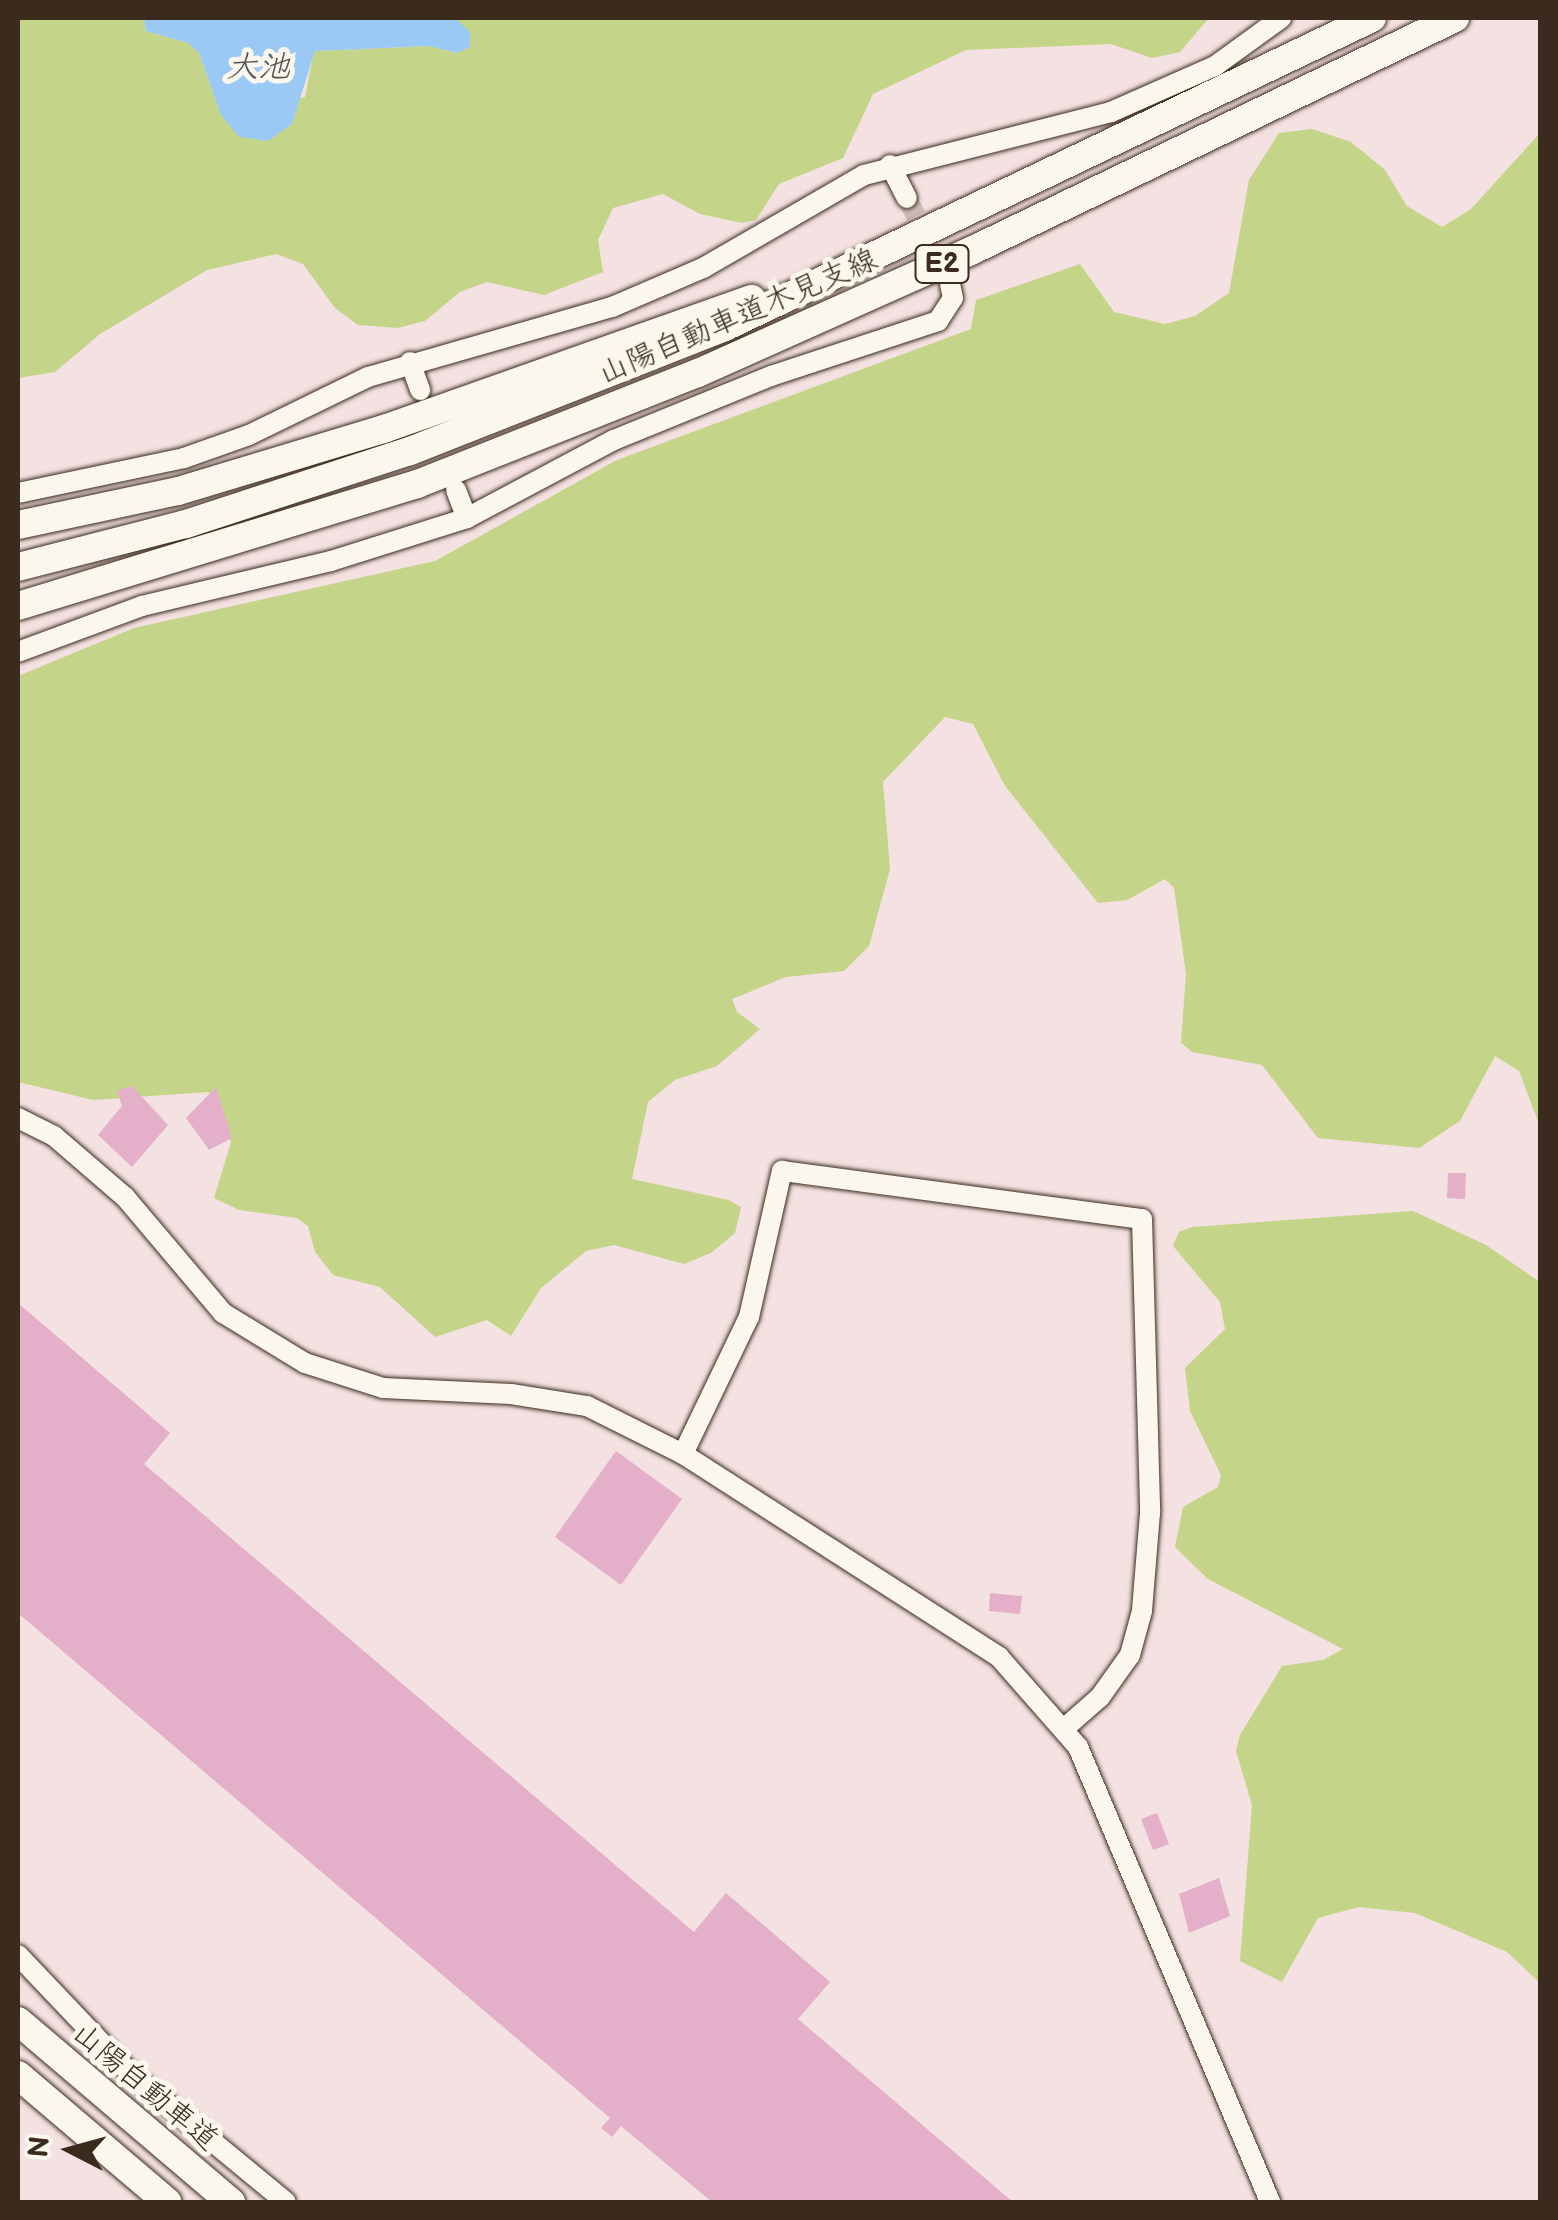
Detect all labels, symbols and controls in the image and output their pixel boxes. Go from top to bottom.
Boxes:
water label: 大池 [226,49,290,87]
road number: E2 [914,241,970,287]
street label: 山陽自動車道木見支線 [593,242,883,392]
street label: 山陽自動車道 [64,2015,226,2159]
north arrow [20,2100,120,2200]
text: N [22,2135,57,2159]

